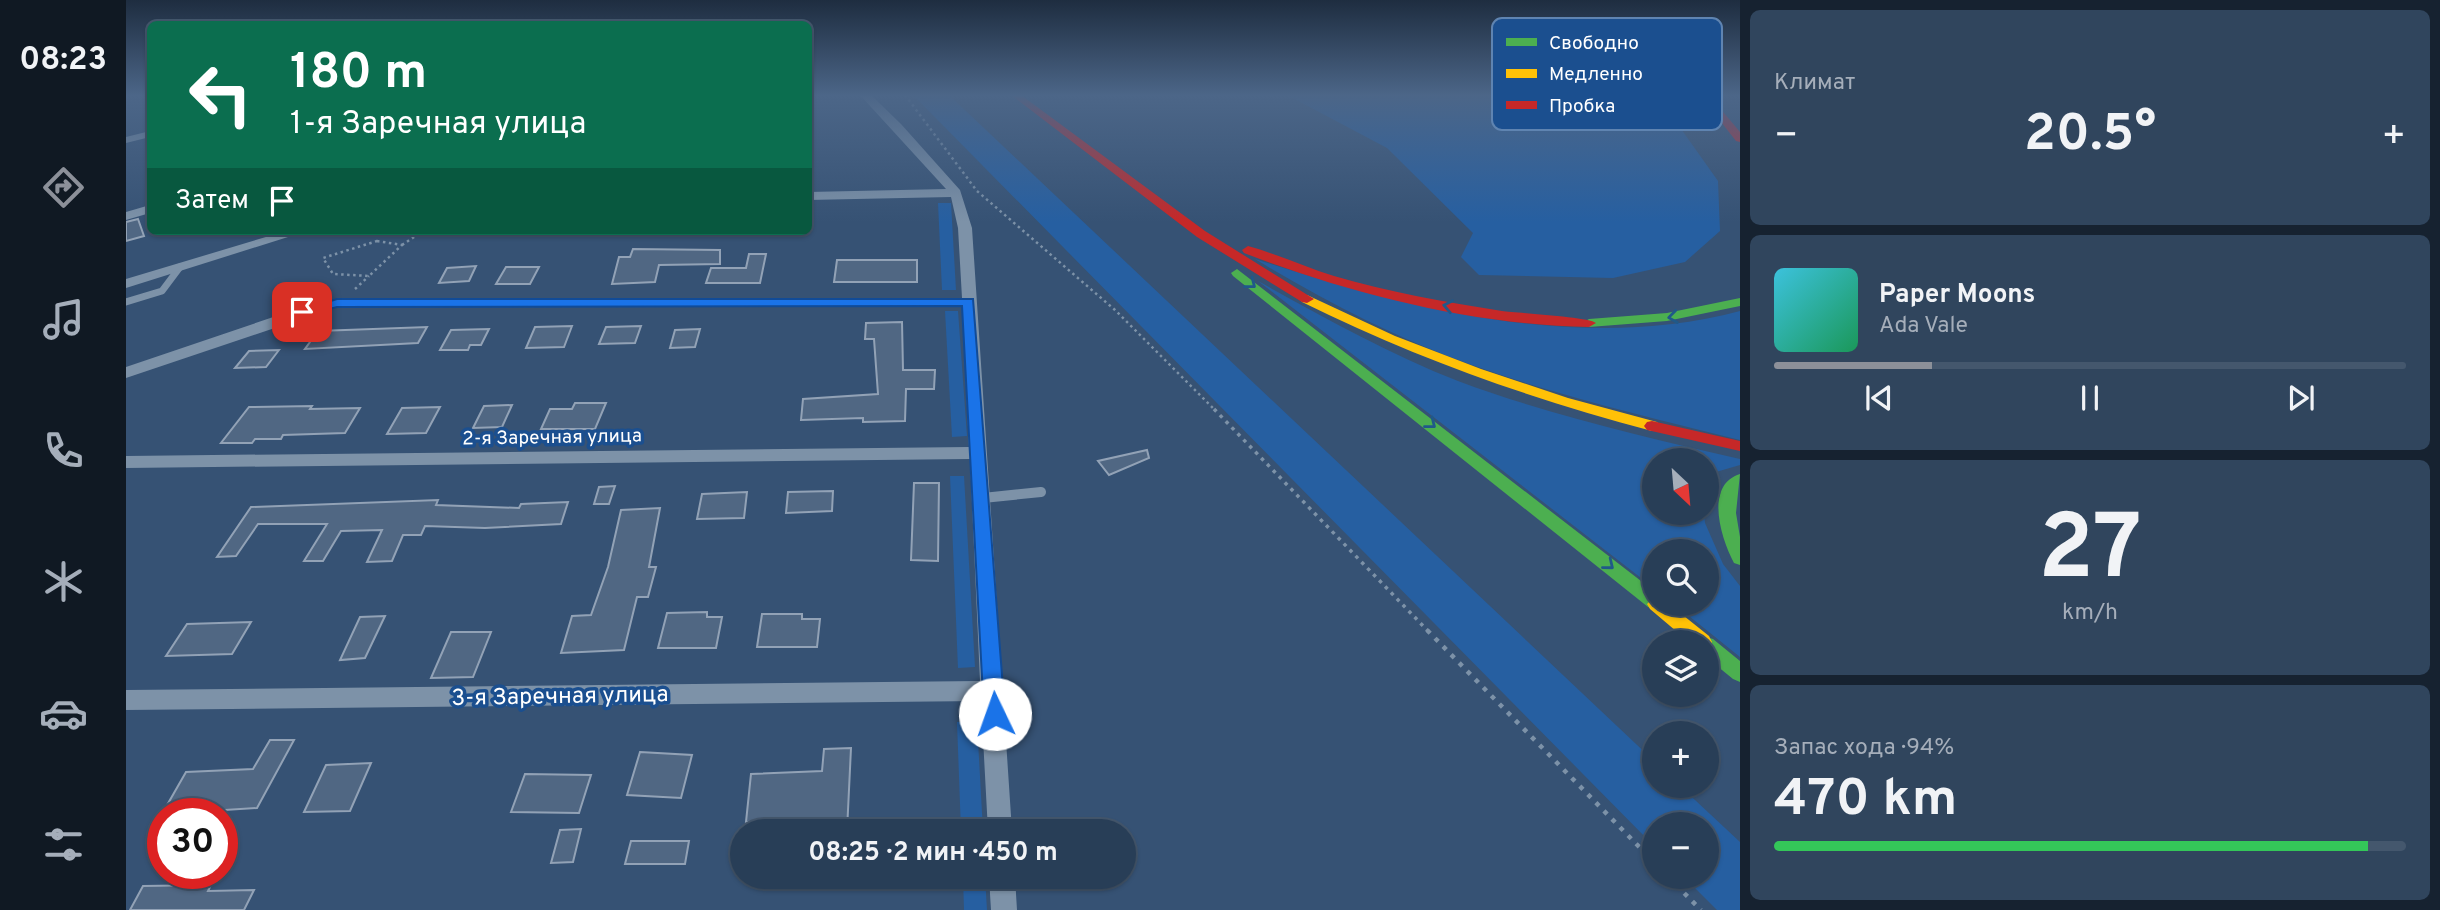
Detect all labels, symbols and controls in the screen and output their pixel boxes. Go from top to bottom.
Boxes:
legend [1492,18,1722,130]
text: Свободно [1549,32,1639,56]
text: 08:23 [19,41,107,81]
text: 180 m [290,44,427,106]
icon: left [175,49,266,140]
text: Медленно [1549,63,1643,87]
text: Климат [1774,69,1855,98]
text: Пробка [1549,95,1615,119]
text: 20.5° [2024,103,2156,169]
text: 1-я Заречная улица [290,105,586,145]
text: − [1774,113,1799,162]
text: + [2381,113,2406,162]
icon: directions [39,163,88,212]
icon: arrive [263,182,301,220]
text: Затем [175,185,249,218]
one-way arrow [1244,275,1256,288]
text: Paper Moons [1879,279,2035,312]
pin [272,282,332,342]
icon: arrive [283,293,321,331]
icon: music [39,295,88,344]
one-way arrow [1442,299,1454,314]
one-way arrow [1668,309,1679,324]
text: Ada Vale [1879,312,1968,341]
icon: previous [1860,379,1898,417]
icon: pause [2071,379,2109,417]
icon: next [2282,379,2320,417]
one-way arrow [1423,415,1435,428]
street label: 2-я Заречная улица [462,424,642,452]
icon: phone [39,426,88,475]
north arrow [1642,448,1718,525]
map controls [1642,448,1719,889]
text: 27 [2038,496,2142,611]
button: search [1642,539,1719,616]
icon: climate [39,557,88,606]
one-way arrow [1601,557,1613,570]
text: km/h [2062,599,2118,628]
button: layers [1642,630,1719,707]
position arrow [958,677,1032,751]
street label: 3-я Заречная улица [451,681,669,714]
icon: car [39,689,88,738]
button: + [1642,721,1719,798]
text: Запас хода · 94% [1774,734,1954,763]
text: 470 km [1774,768,1957,834]
speed limit sign: 30 [147,798,238,889]
button: − [1642,812,1719,889]
icon: filters [39,820,88,869]
text: 08:25 · 2 мин · 450 m [808,837,1058,870]

